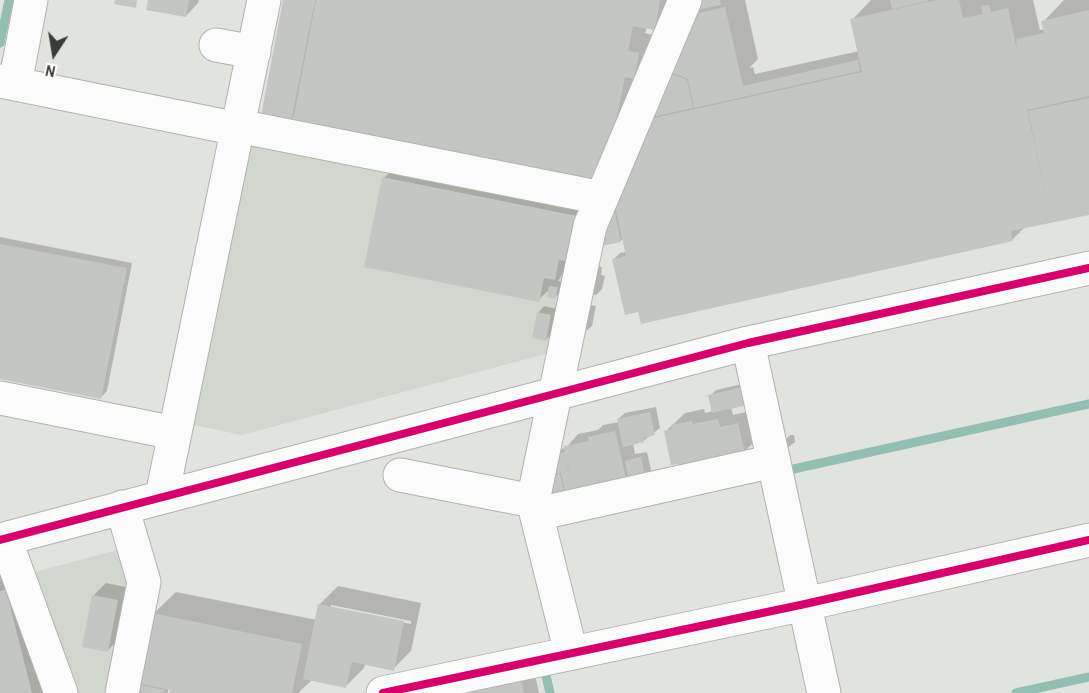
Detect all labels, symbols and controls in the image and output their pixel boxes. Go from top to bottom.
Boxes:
north arrow [24,24,84,84]
text: N [43,60,57,83]

